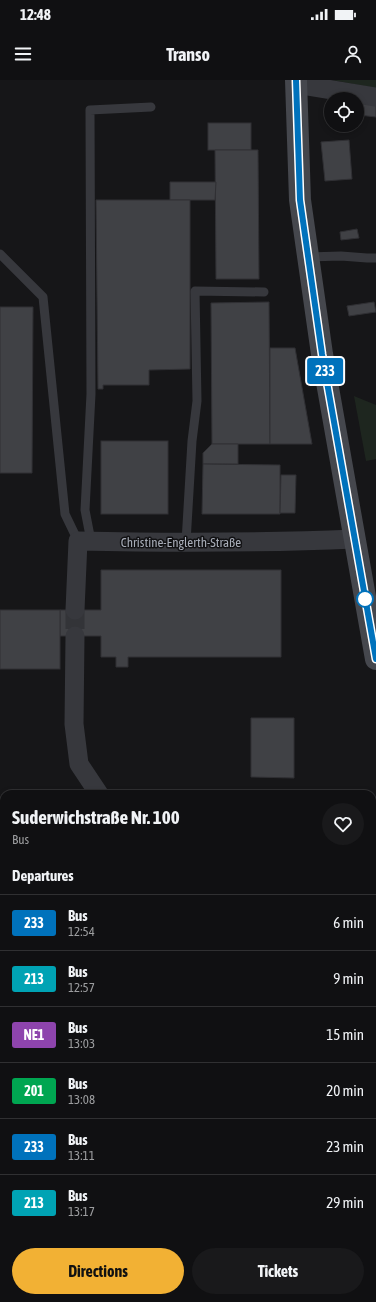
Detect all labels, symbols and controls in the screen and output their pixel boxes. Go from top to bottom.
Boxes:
text: 12:48 [20,6,51,23]
icon: menu [12,43,34,65]
icon: person [342,43,364,65]
text: Transo [166,44,210,65]
map controls [324,92,364,132]
button: locate [324,92,364,132]
line badge: 233 [302,358,348,384]
text: 233 [315,363,335,379]
street label: Christine-Englerth-Straße [121,535,241,550]
unlabelled marker [356,590,374,608]
button: heart [322,803,364,845]
text: Suderwichstraße Nr. 100 [12,806,180,828]
text: Bus [12,832,29,847]
text: Departures [12,867,74,884]
text: Bus [68,907,88,924]
text: 6 min [333,914,364,931]
text: 233 [24,915,44,931]
text: 12:54 [68,924,95,939]
text: Bus [68,963,88,980]
text: 9 min [333,970,364,987]
text: 213 [24,971,44,987]
text: 12:57 [68,980,95,995]
text: Bus [68,1019,88,1036]
text: 15 min [326,1026,364,1043]
text: NE1 [24,1027,44,1043]
text: 13:03 [68,1036,95,1051]
text: Bus [68,1075,88,1092]
text: 20 min [326,1082,364,1099]
text: 201 [24,1083,44,1099]
text: 13:08 [68,1092,95,1107]
text: Bus [68,1131,88,1148]
text: 23 min [326,1138,364,1155]
text: 233 [24,1139,44,1155]
text: 13:11 [68,1148,95,1163]
text: Bus [68,1187,88,1204]
text: 29 min [326,1194,364,1211]
text: 213 [24,1195,44,1211]
text: 13:17 [68,1204,95,1219]
button: Directions [12,1248,184,1294]
button: Tickets [192,1248,364,1294]

